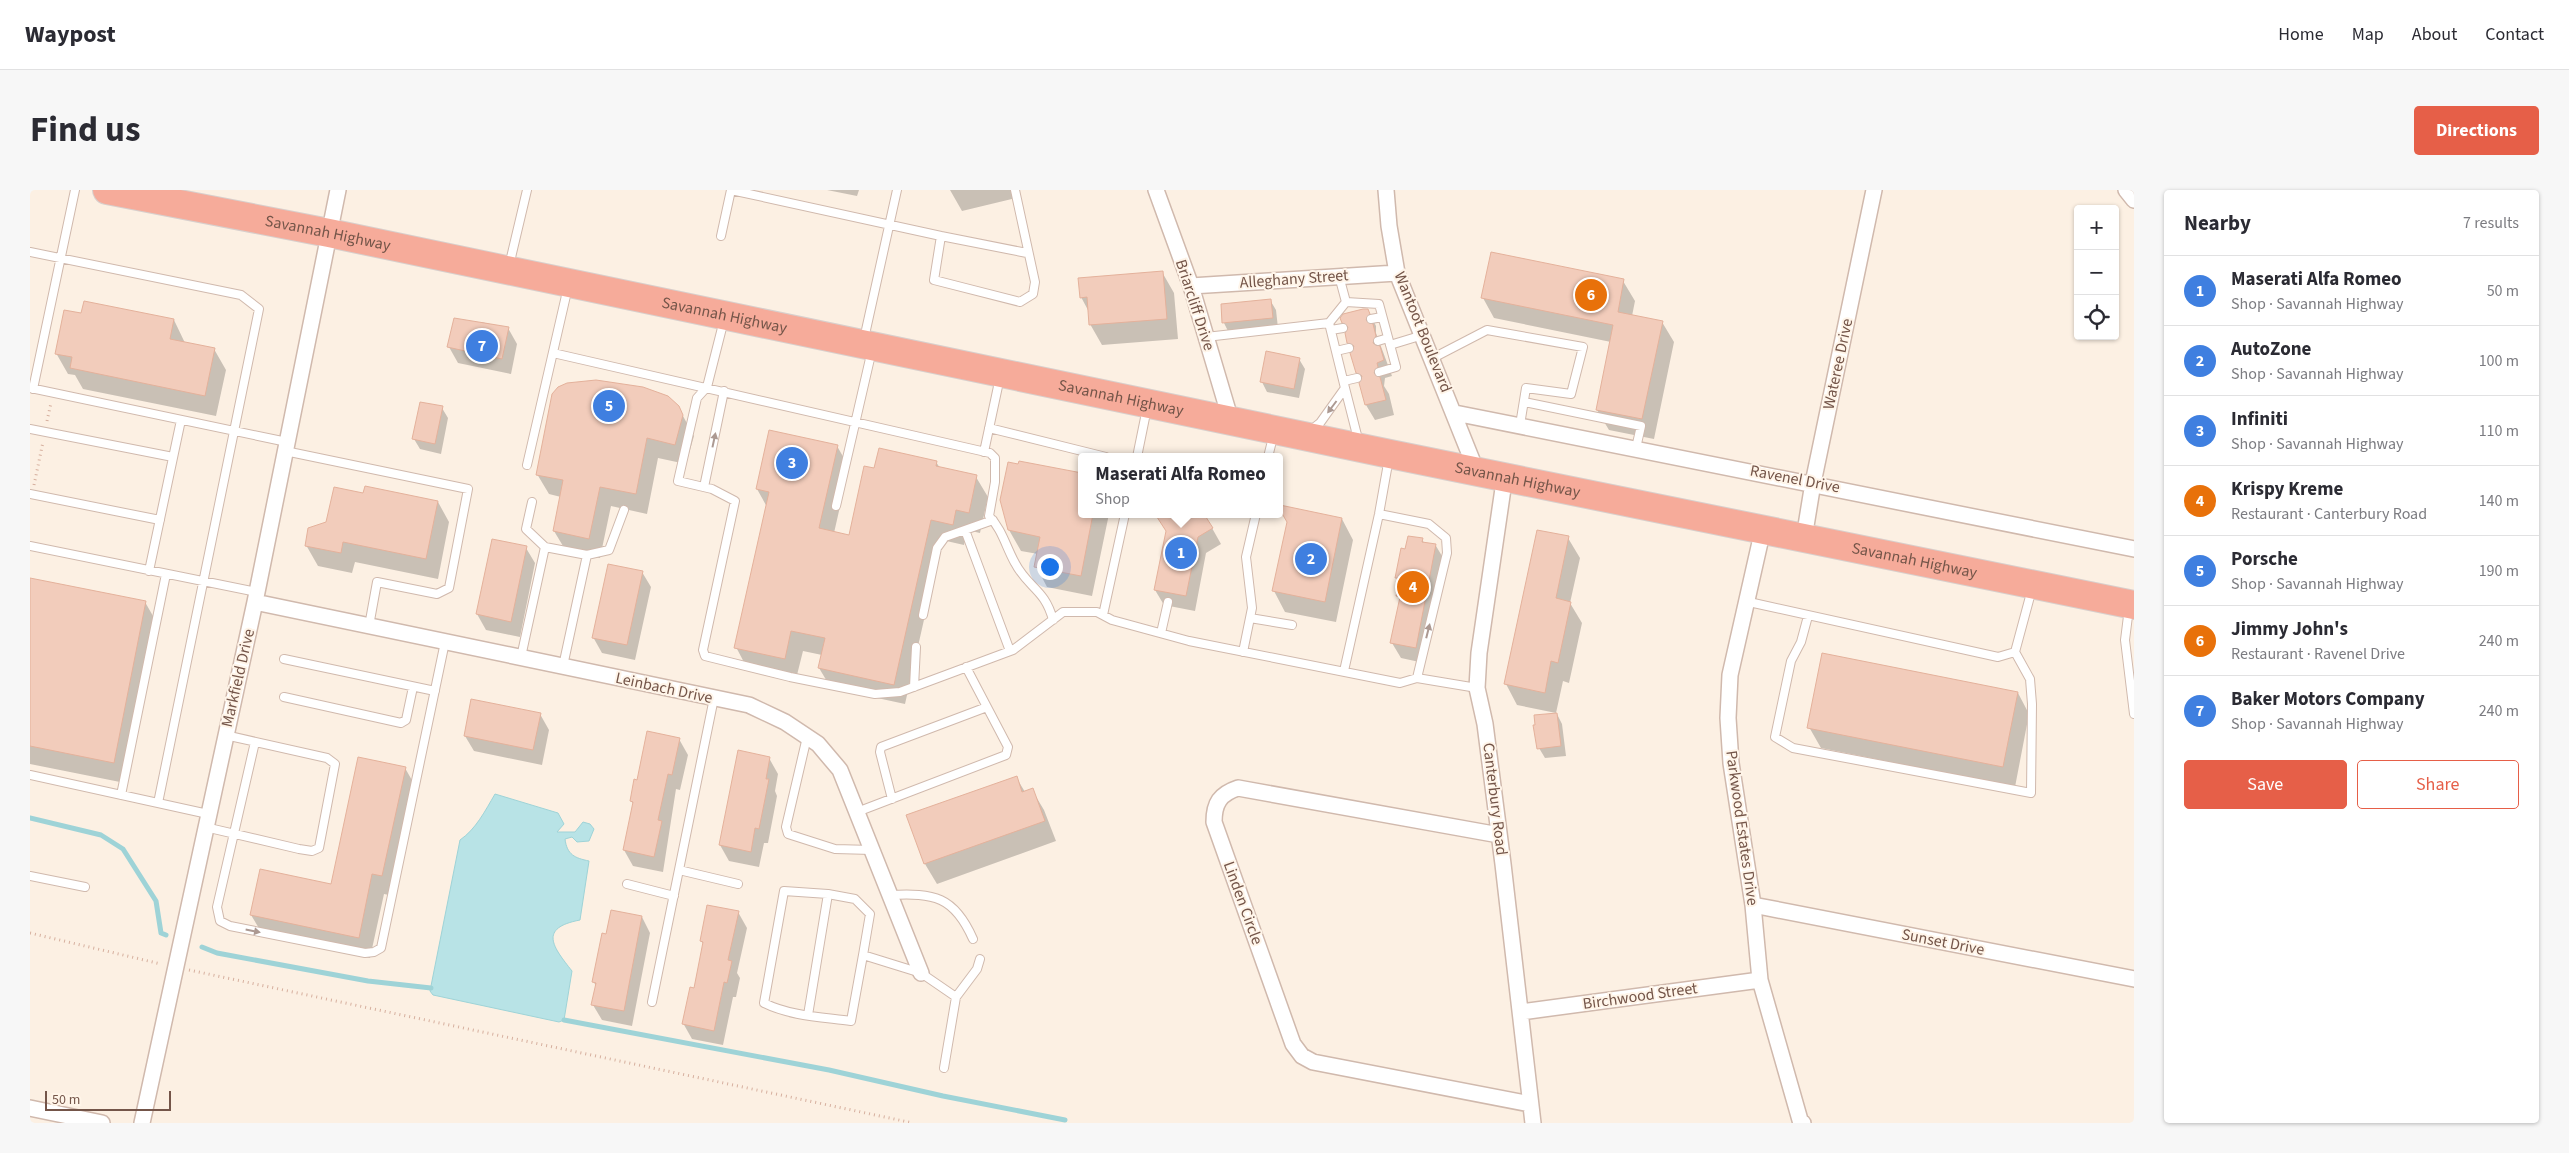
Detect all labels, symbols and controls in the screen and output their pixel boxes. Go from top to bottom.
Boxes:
text: Waypost [25,17,116,52]
text: Home [2278,22,2324,47]
text: Map [2352,22,2384,47]
text: About [2412,22,2457,47]
text: Contact [2485,22,2544,47]
text: Find us [30,105,140,155]
button: Directions [2414,106,2539,155]
map controls [2074,205,2119,340]
button: + [2074,205,2119,250]
text: Nearby [2184,208,2251,238]
street label: Savannah Highway [263,210,393,257]
text: 7 results [2463,212,2519,234]
button: − [2074,250,2119,295]
street label: Briarcliff Drive [1170,257,1220,354]
street label: Alleghany Street [1239,264,1350,294]
text: Maserati Alfa Romeo [2231,266,2402,293]
street label: Wantoot Boulevard [1389,268,1457,396]
pin: 6 [1575,276,1607,314]
text: 1 [2196,280,2204,302]
text: 50 m [2487,280,2519,302]
street label: Savannah Highway [660,292,790,339]
text: Shop · Savannah Highway [2231,293,2404,315]
button: locate [2074,295,2119,340]
street label: Wateree Drive [1818,316,1858,411]
pin: 7 [466,327,498,365]
text: AutoZone [2231,336,2311,363]
text: 2 [2196,350,2204,372]
text: 100 m [2479,350,2519,372]
text: Shop · Savannah Highway [2231,363,2404,385]
street label: Savannah Highway [1056,374,1186,422]
pin: 5 [593,387,625,425]
one-way arrow [1327,400,1337,414]
text: Infiniti [2231,406,2288,433]
text: 3 [2196,420,2204,442]
text: 110 m [2479,420,2519,442]
one-way arrow [710,432,718,447]
text: Shop · Savannah Highway [2231,433,2404,455]
pin: 3 [776,444,808,482]
popup [1078,453,1283,518]
street label: Savannah Highway [1453,456,1583,503]
street label: Ravenel Drive [1748,460,1842,499]
text: Maserati Alfa Romeo [1095,461,1266,488]
text: Krispy Kreme [2231,476,2343,503]
text: Shop [1095,488,1130,510]
text: 4 [2196,490,2204,512]
text: 140 m [2479,490,2519,512]
text: Restaurant · Canterbury Road [2231,503,2427,525]
pin: 1 [1165,534,1197,572]
street label: Savannah Highway [1850,537,1980,584]
pin: 2 [1295,540,1327,578]
text: Porsche [2231,546,2298,573]
your location [1037,554,1063,580]
text: 5 [2196,560,2204,582]
text: 190 m [2479,560,2519,582]
pin: 4 [1397,568,1429,606]
text: Shop · Savannah Highway [2231,573,2404,595]
text: Jimmy John's [2231,616,2348,643]
one-way arrow [1424,624,1432,639]
street label: Markfield Drive [216,626,260,729]
text: 6 [2196,630,2204,652]
text: 240 m [2479,630,2519,652]
text: Restaurant · Ravenel Drive [2231,643,2405,665]
street label: Leinbach Drive [613,667,715,709]
text: Baker Motors Company [2231,686,2425,713]
text: 7 [2196,700,2204,722]
text: 240 m [2479,700,2519,722]
text: Shop · Savannah Highway [2231,713,2404,735]
street label: Canterbury Road [1477,742,1513,856]
street label: Parkwood Estates Drive [1720,749,1764,907]
button: Save [2184,760,2347,809]
button: Share [2357,760,2519,809]
street label: Linden Circle [1218,858,1268,948]
street label: Sunset Drive [1900,923,1986,961]
one-way arrow [246,927,261,935]
street label: Birchwood Street [1581,977,1699,1015]
scale bar [45,1088,171,1111]
text: 50 m [52,1090,80,1110]

